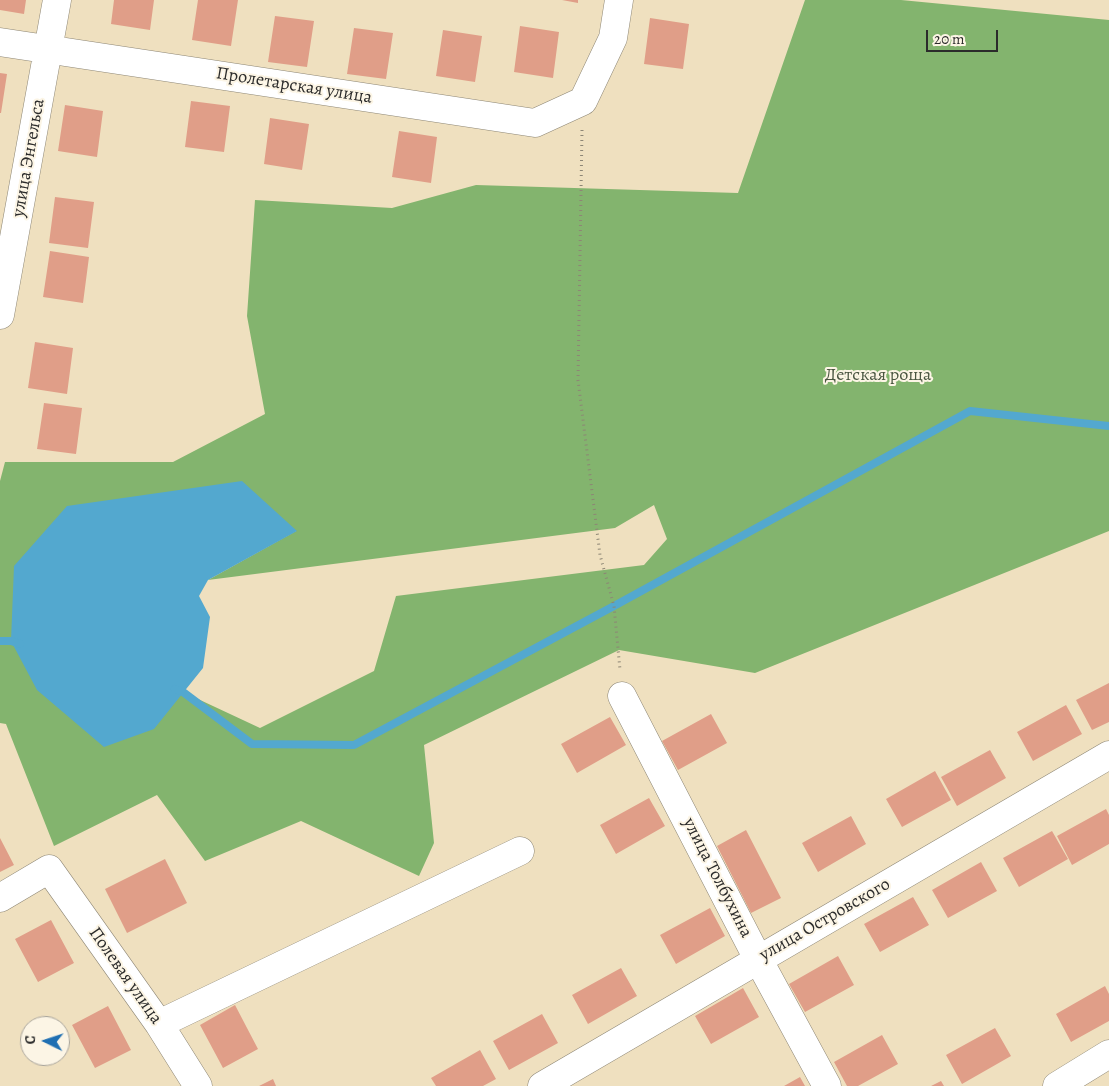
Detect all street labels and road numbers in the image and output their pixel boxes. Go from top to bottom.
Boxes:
street label: Пролетарская улица [215,63,373,109]
street label: улица Энгельса [8,97,50,219]
street label: улица Толбухина [677,814,757,942]
street label: улица Островского [756,874,894,966]
street label: Полевая улица [84,923,166,1029]

